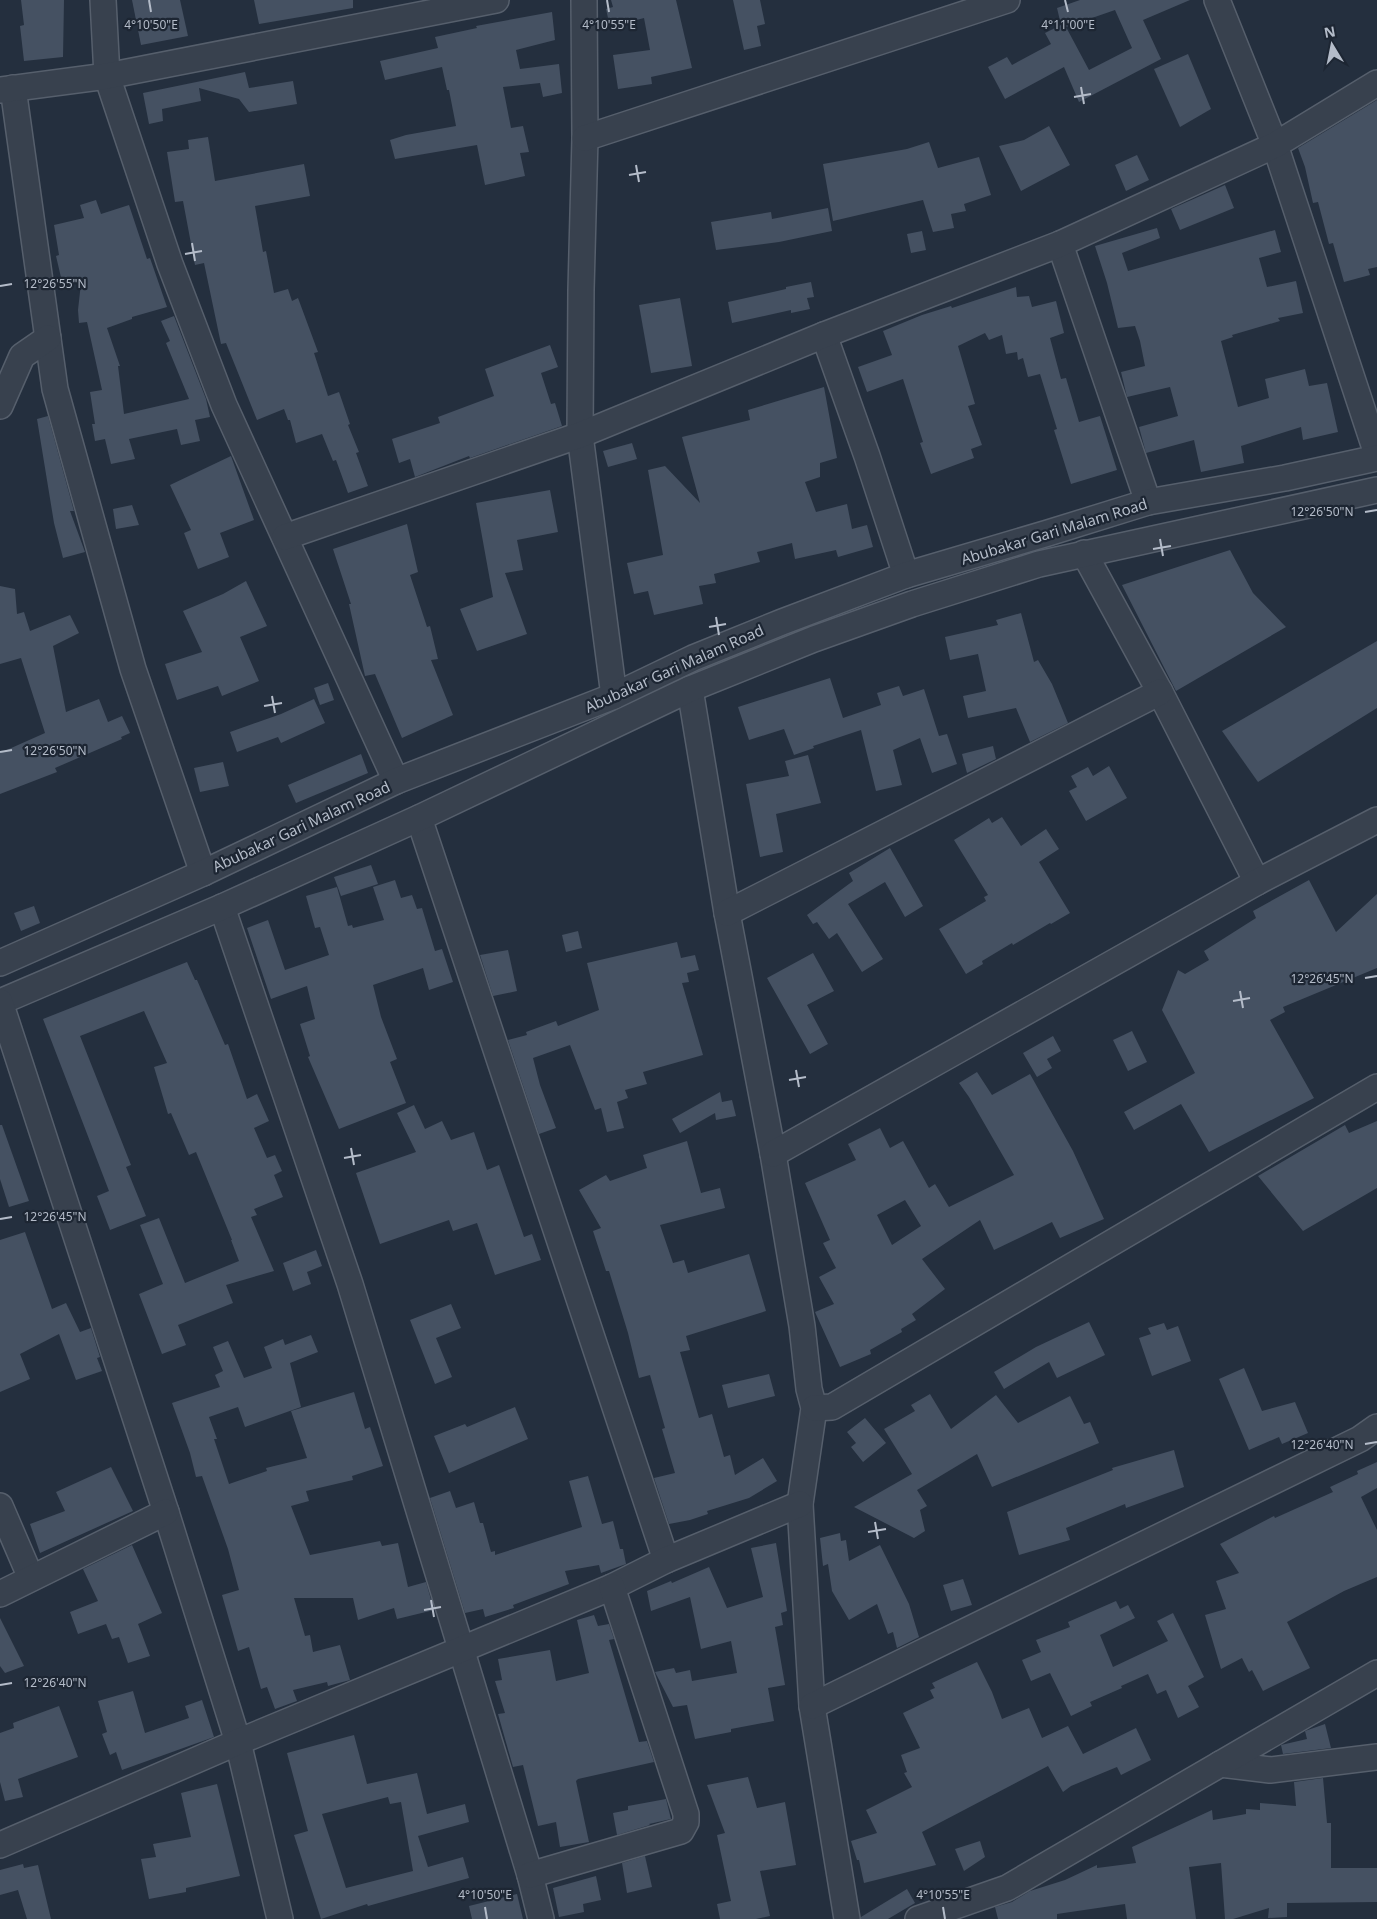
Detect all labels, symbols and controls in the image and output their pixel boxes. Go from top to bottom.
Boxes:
text: 4°10'50"E [124,16,178,33]
text: 4°10'55"E [582,16,636,33]
text: 4°11'00"E [1041,16,1095,33]
north arrow [1307,20,1357,70]
text: N [1322,21,1337,42]
text: 12°26'55"N [23,275,87,292]
street label: Abubakar Gari Malam Road [958,493,1150,569]
text: 12°26'50"N [1290,503,1354,520]
street label: Abubakar Gari Malam Road [581,619,767,717]
text: 12°26'50"N [23,742,87,759]
street label: Abubakar Gari Malam Road [209,776,393,876]
text: 12°26'45"N [1290,970,1354,987]
text: 12°26'45"N [23,1208,87,1225]
text: 12°26'40"N [1290,1436,1354,1453]
text: 12°26'40"N [23,1674,87,1691]
text: 4°10'50"E [458,1886,512,1903]
text: 4°10'55"E [916,1886,970,1903]

